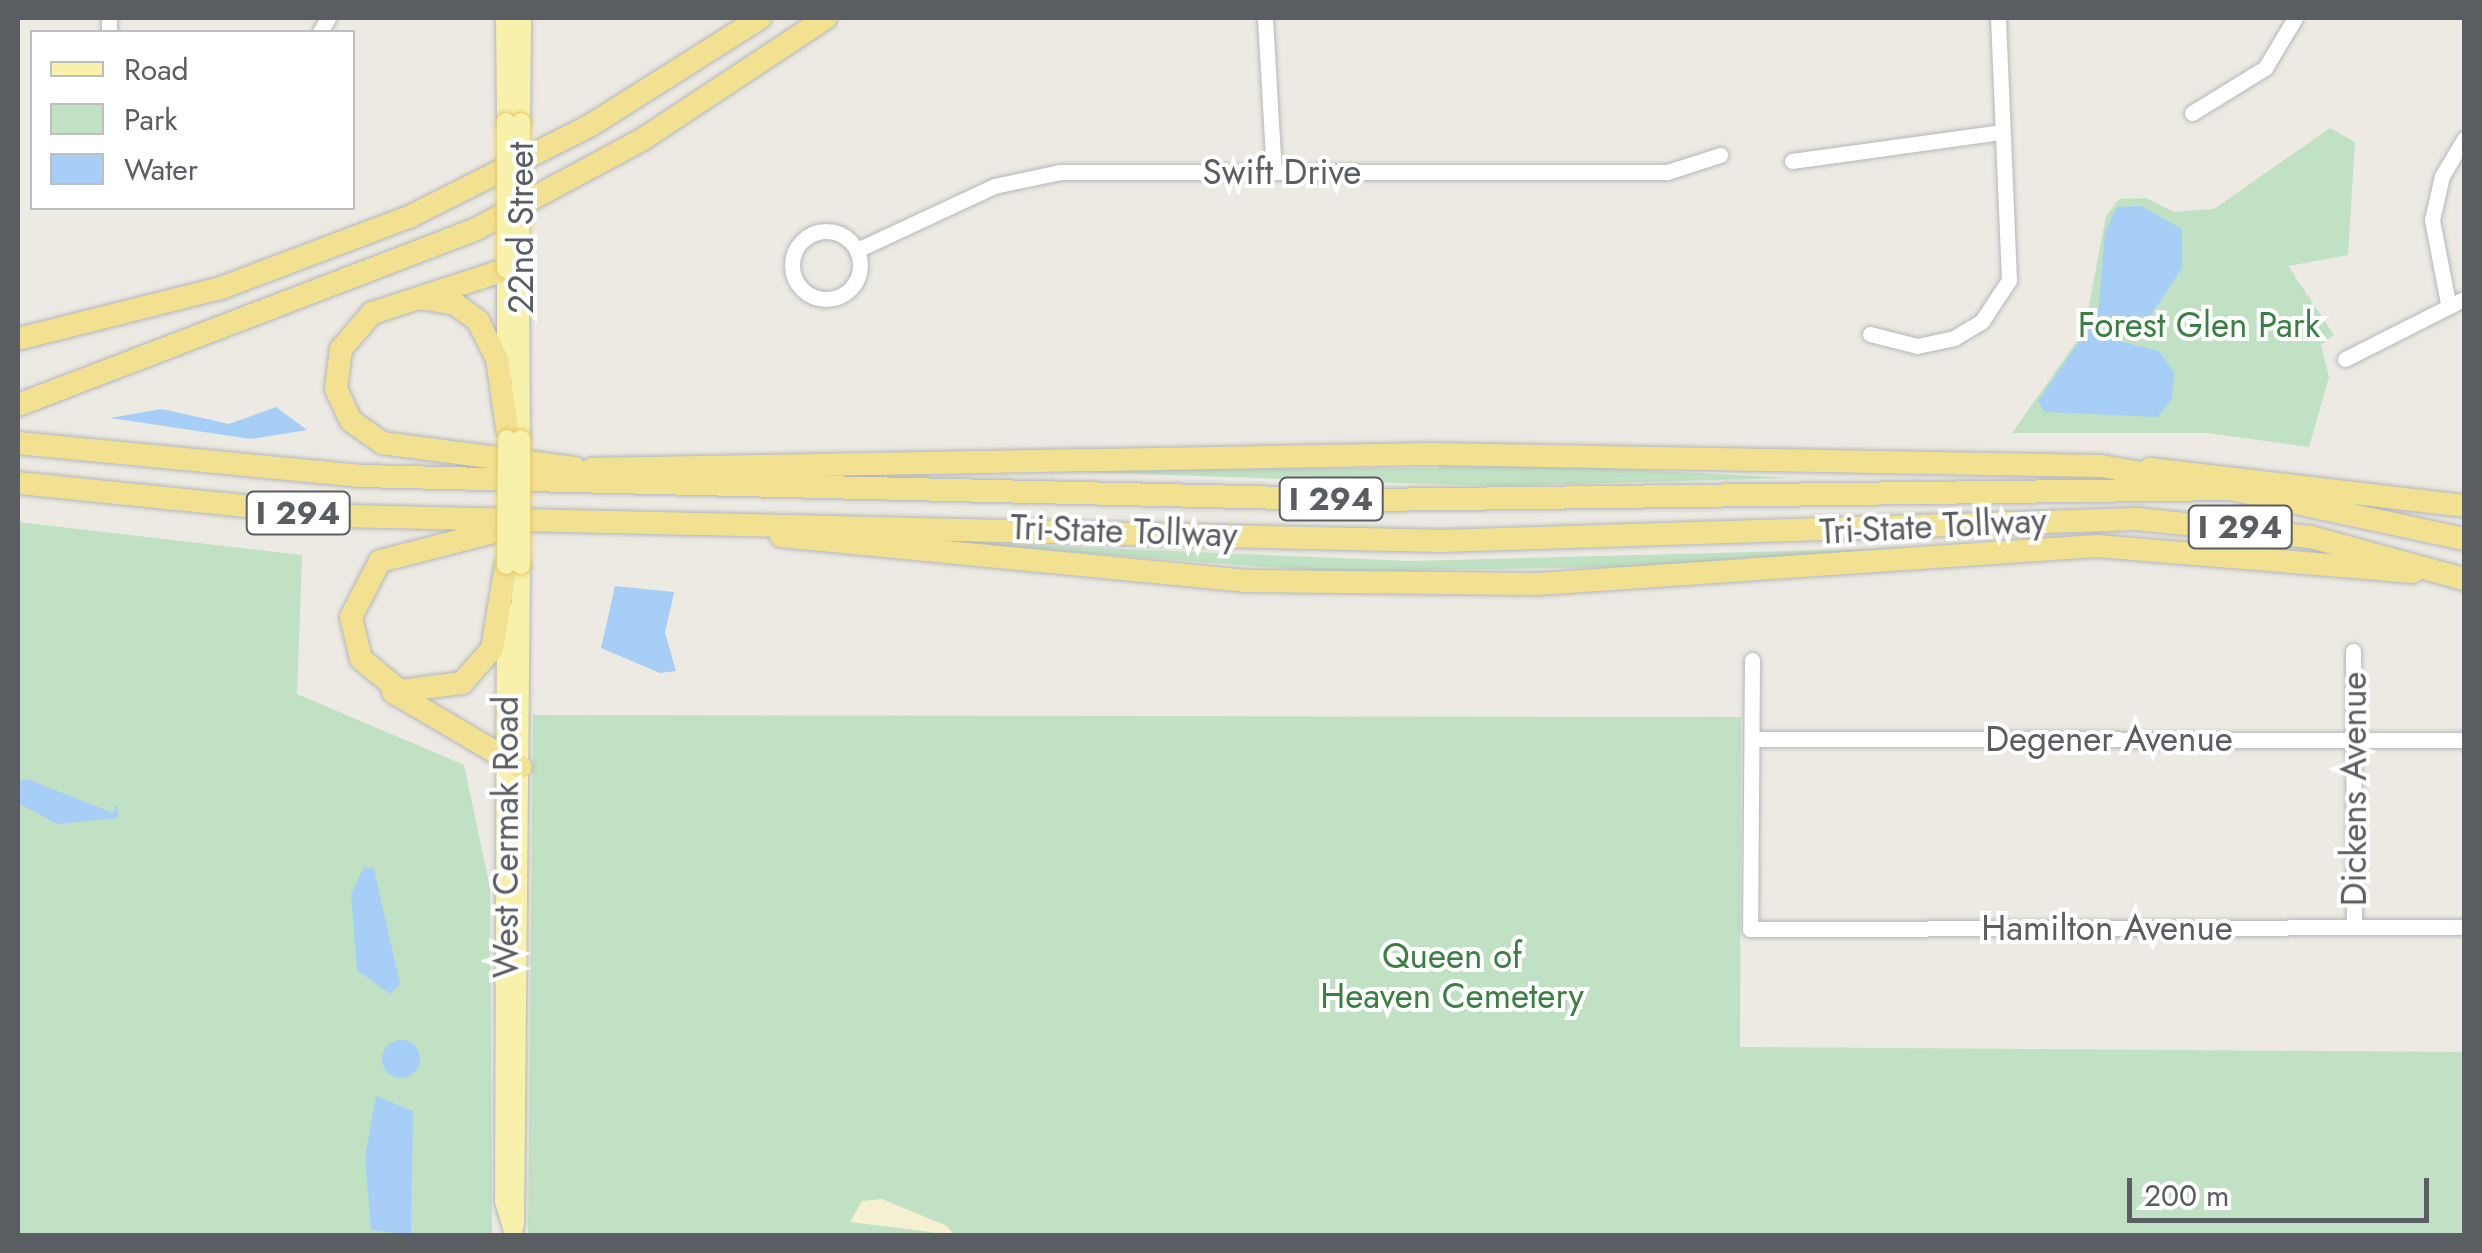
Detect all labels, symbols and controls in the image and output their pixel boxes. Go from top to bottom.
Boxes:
legend [30,30,355,210]
text: Road [124,48,189,91]
text: Park [124,98,177,141]
street label: 22nd Street [500,142,542,314]
text: Water [124,148,198,191]
street label: Swift Drive [1203,151,1361,193]
park label: Forest Glen Park [2078,304,2320,346]
road number: I 294 [1278,472,1384,526]
road number: I 294 [246,486,350,540]
street label: Tri-State Tollway [1818,499,2048,553]
road number: I 294 [2188,500,2292,554]
street label: Tri-State Tollway [1010,506,1238,556]
street label: Dickens Avenue [2333,672,2375,906]
street label: West Cermak Road [485,696,527,978]
street label: Degener Avenue [1985,718,2233,760]
street label: Hamilton Avenue [1981,907,2233,949]
park label: Queen of Heaven Cemetery [1320,935,1584,1017]
scale bar [2132,1158,2434,1220]
text: 200 m [2144,1174,2229,1217]

